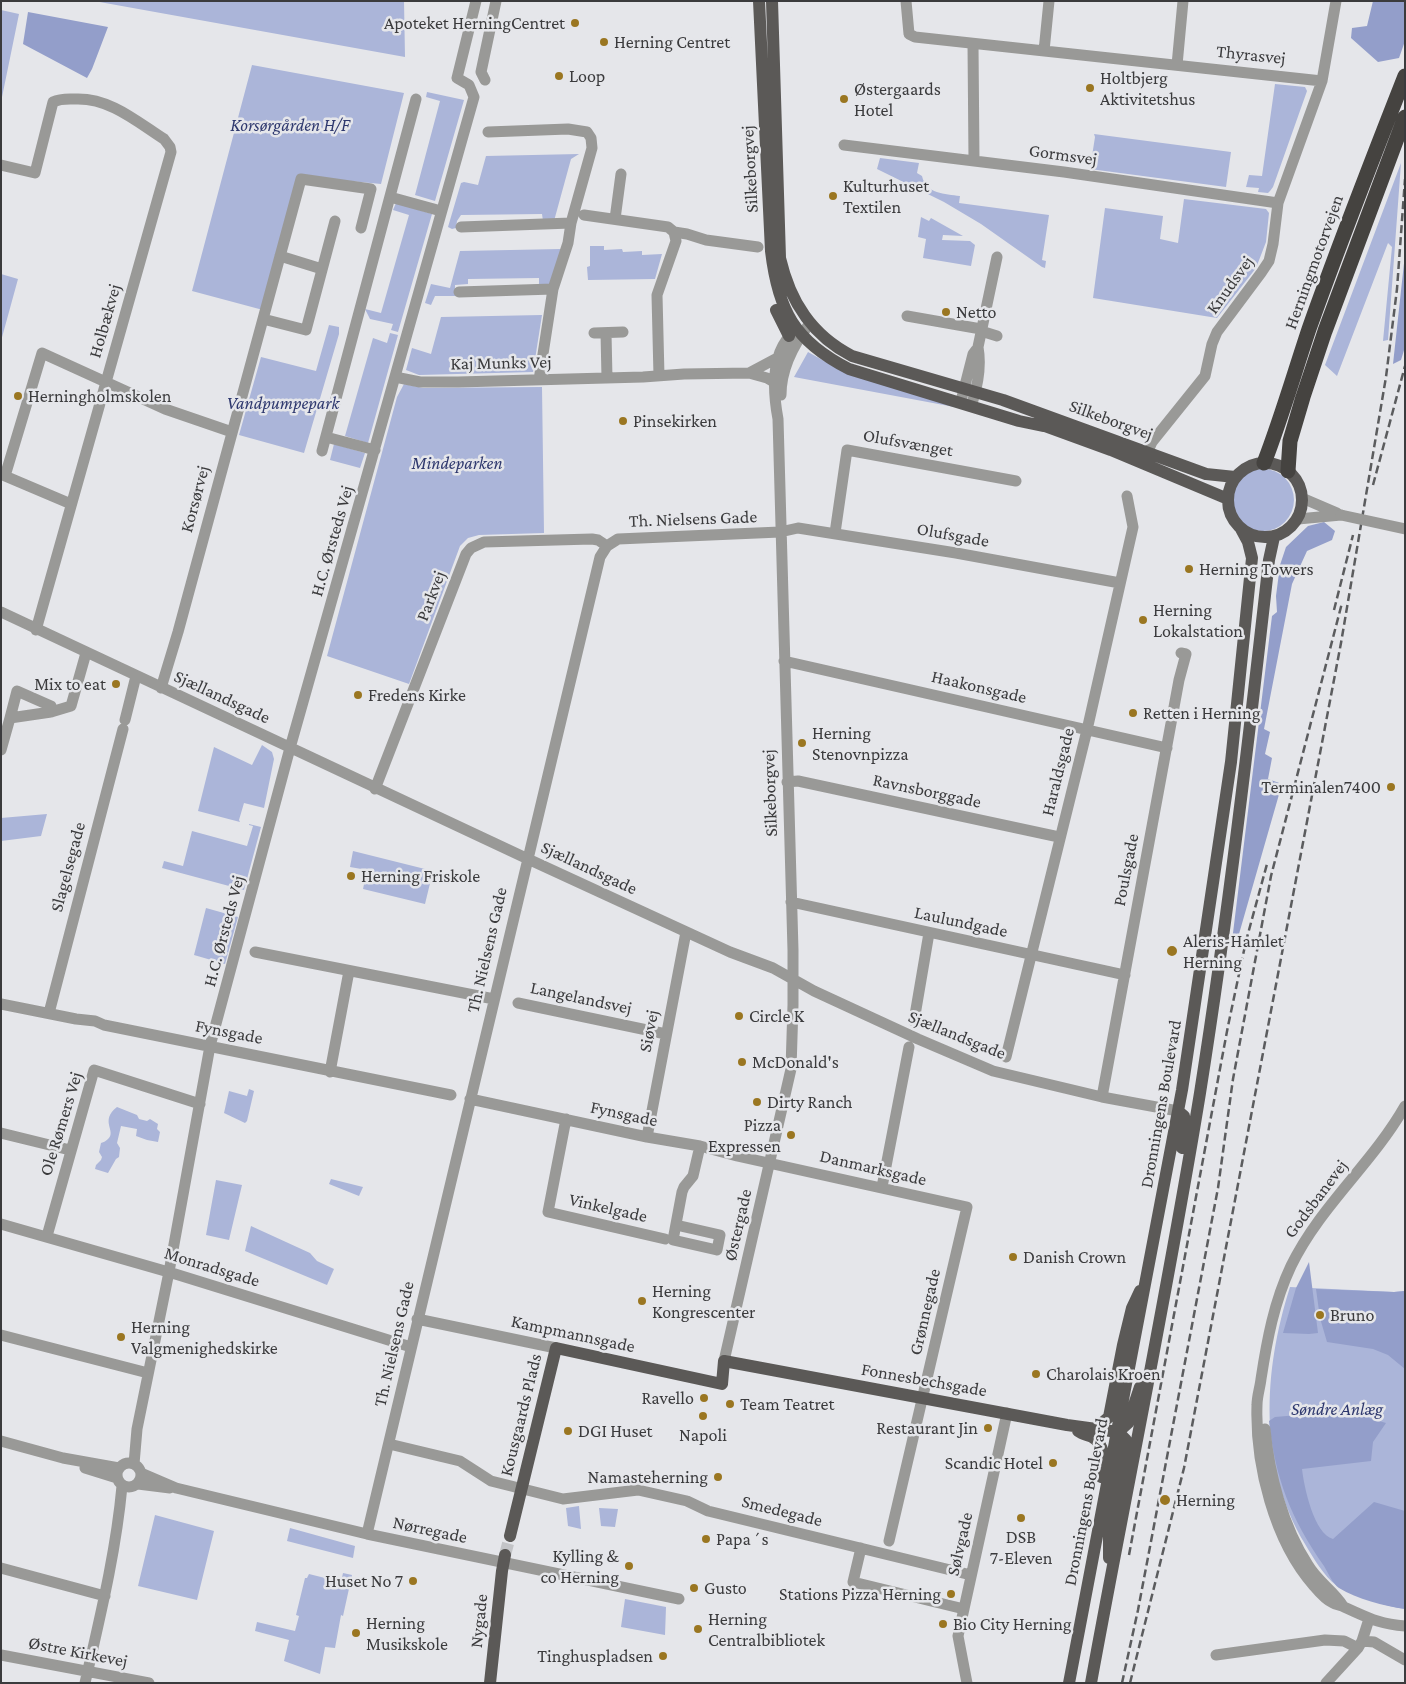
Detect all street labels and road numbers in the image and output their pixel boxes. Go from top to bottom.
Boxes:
street label: Thyrasvej [1215,41,1287,69]
street label: Silkeborgvej [737,125,763,213]
street label: Gormsvej [1028,140,1098,170]
street label: Herningmotorvejen [1280,192,1348,332]
street label: Knudsvej [1202,252,1258,318]
street label: Holbækvej [84,282,126,360]
street label: Kaj Munks Vej [450,351,552,375]
street label: Silkeborgvej [1066,395,1156,445]
street label: Olufsvænget [861,424,955,462]
street label: Korsørvej [176,463,214,535]
street label: H.C. Ørsteds Vej [306,483,358,599]
street label: Th. Nielsens Gade [628,506,758,532]
street label: Olufsgade [915,518,991,552]
street label: Parkvej [412,568,450,624]
street label: Sjællandsgade [171,665,273,729]
street label: Haakonsgade [929,666,1029,708]
street label: Haraldsgade [1037,726,1079,818]
street label: Silkeborgvej [758,749,782,837]
street label: Ravnsborggade [871,769,983,813]
street label: Slagelsegade [46,820,90,914]
street label: Poulsgade [1108,832,1144,908]
street label: Sjællandsgade [538,836,640,900]
street label: H.C. Ørsteds Vej [199,873,249,989]
street label: Th. Nielsens Gade [462,885,512,1015]
street label: Laulundgade [912,902,1010,942]
street label: Langelandsvej [528,977,634,1019]
street label: Sjællandsgade [905,1006,1009,1064]
street label: Siøvej [634,1008,664,1054]
street label: Fynsgade [193,1015,265,1049]
street label: Dronningens Boulevard [1136,1018,1186,1190]
street label: Ole Rømers Vej [35,1069,87,1179]
street label: Fynsgade [588,1096,660,1132]
street label: Danmarksgade [817,1145,929,1191]
street label: Godsbanevej [1280,1156,1352,1242]
street label: Østergade [719,1187,757,1263]
street label: Vinkelgade [567,1189,649,1227]
street label: Monradsgade [162,1242,262,1292]
street label: Grønnegade [905,1267,945,1357]
street label: Th. Nielsens Gade [369,1279,419,1409]
street label: Kampmannsgade [509,1310,637,1358]
street label: Kousgaards Plads [495,1351,547,1479]
street label: Fonnesbechsgade [859,1358,989,1402]
street label: Dronningens Boulevard [1059,1416,1113,1588]
street label: Smedegade [739,1491,825,1531]
street label: Sølvgade [942,1510,978,1578]
street label: Nørregade [391,1512,469,1548]
street label: Nygade [465,1593,493,1649]
street label: Østre Kirkevej [27,1632,129,1672]

